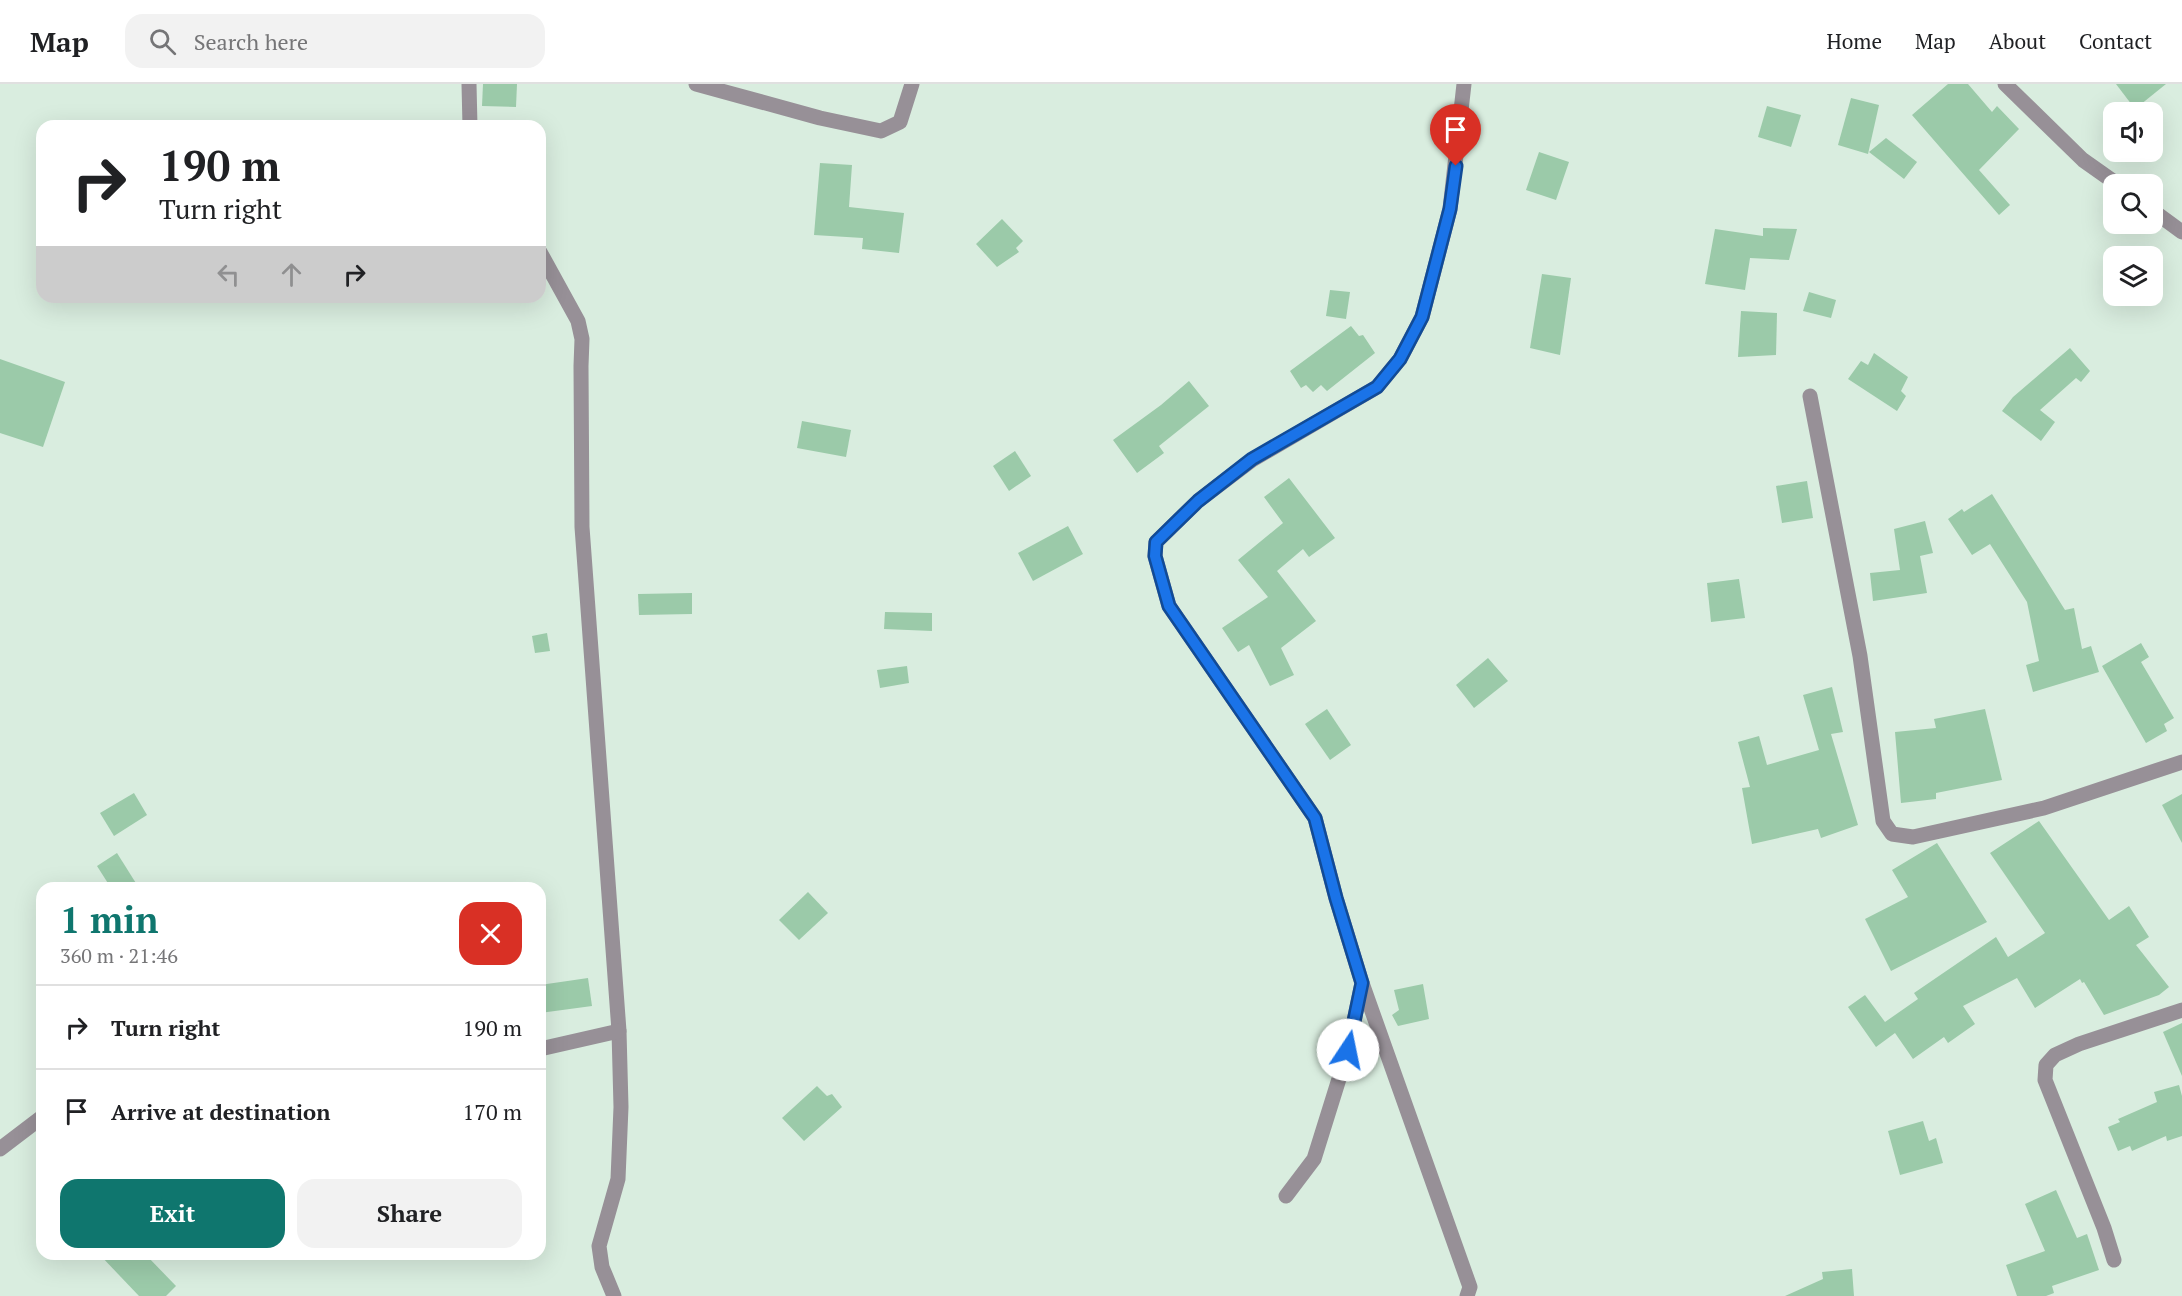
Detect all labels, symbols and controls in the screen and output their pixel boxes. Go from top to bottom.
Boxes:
search box [125,14,545,68]
text: Map [30,23,89,60]
icon: search [146,25,179,58]
text: Search here [194,27,308,56]
text: Home [1826,27,1882,55]
text: Map [1915,27,1956,55]
text: About [1989,27,2046,55]
text: Contact [2079,27,2152,55]
map controls [2103,102,2163,306]
button: sound [2103,102,2163,162]
pin [1430,104,1481,166]
icon: arrive [1439,113,1472,146]
text: 190 m [159,137,280,193]
icon: right [60,144,138,222]
button: search [2103,174,2163,234]
text: Turn right [159,191,282,227]
button: layers [2103,246,2163,306]
icon: left [212,258,245,291]
icon: ahead [275,258,308,291]
icon: right [338,258,371,291]
text: 1 min [60,896,158,943]
button: close [459,902,522,965]
text: 360 m · 21:46 [60,942,178,969]
icon: right [60,1011,93,1044]
text: Turn right [111,1013,220,1042]
text: 190 m [462,1013,522,1042]
position arrow [1316,1018,1380,1082]
icon: arrive [60,1095,93,1128]
text: Arrive at destination [111,1097,330,1126]
text: 170 m [462,1097,522,1126]
button: Exit [60,1179,285,1248]
button: Share [297,1179,522,1248]

